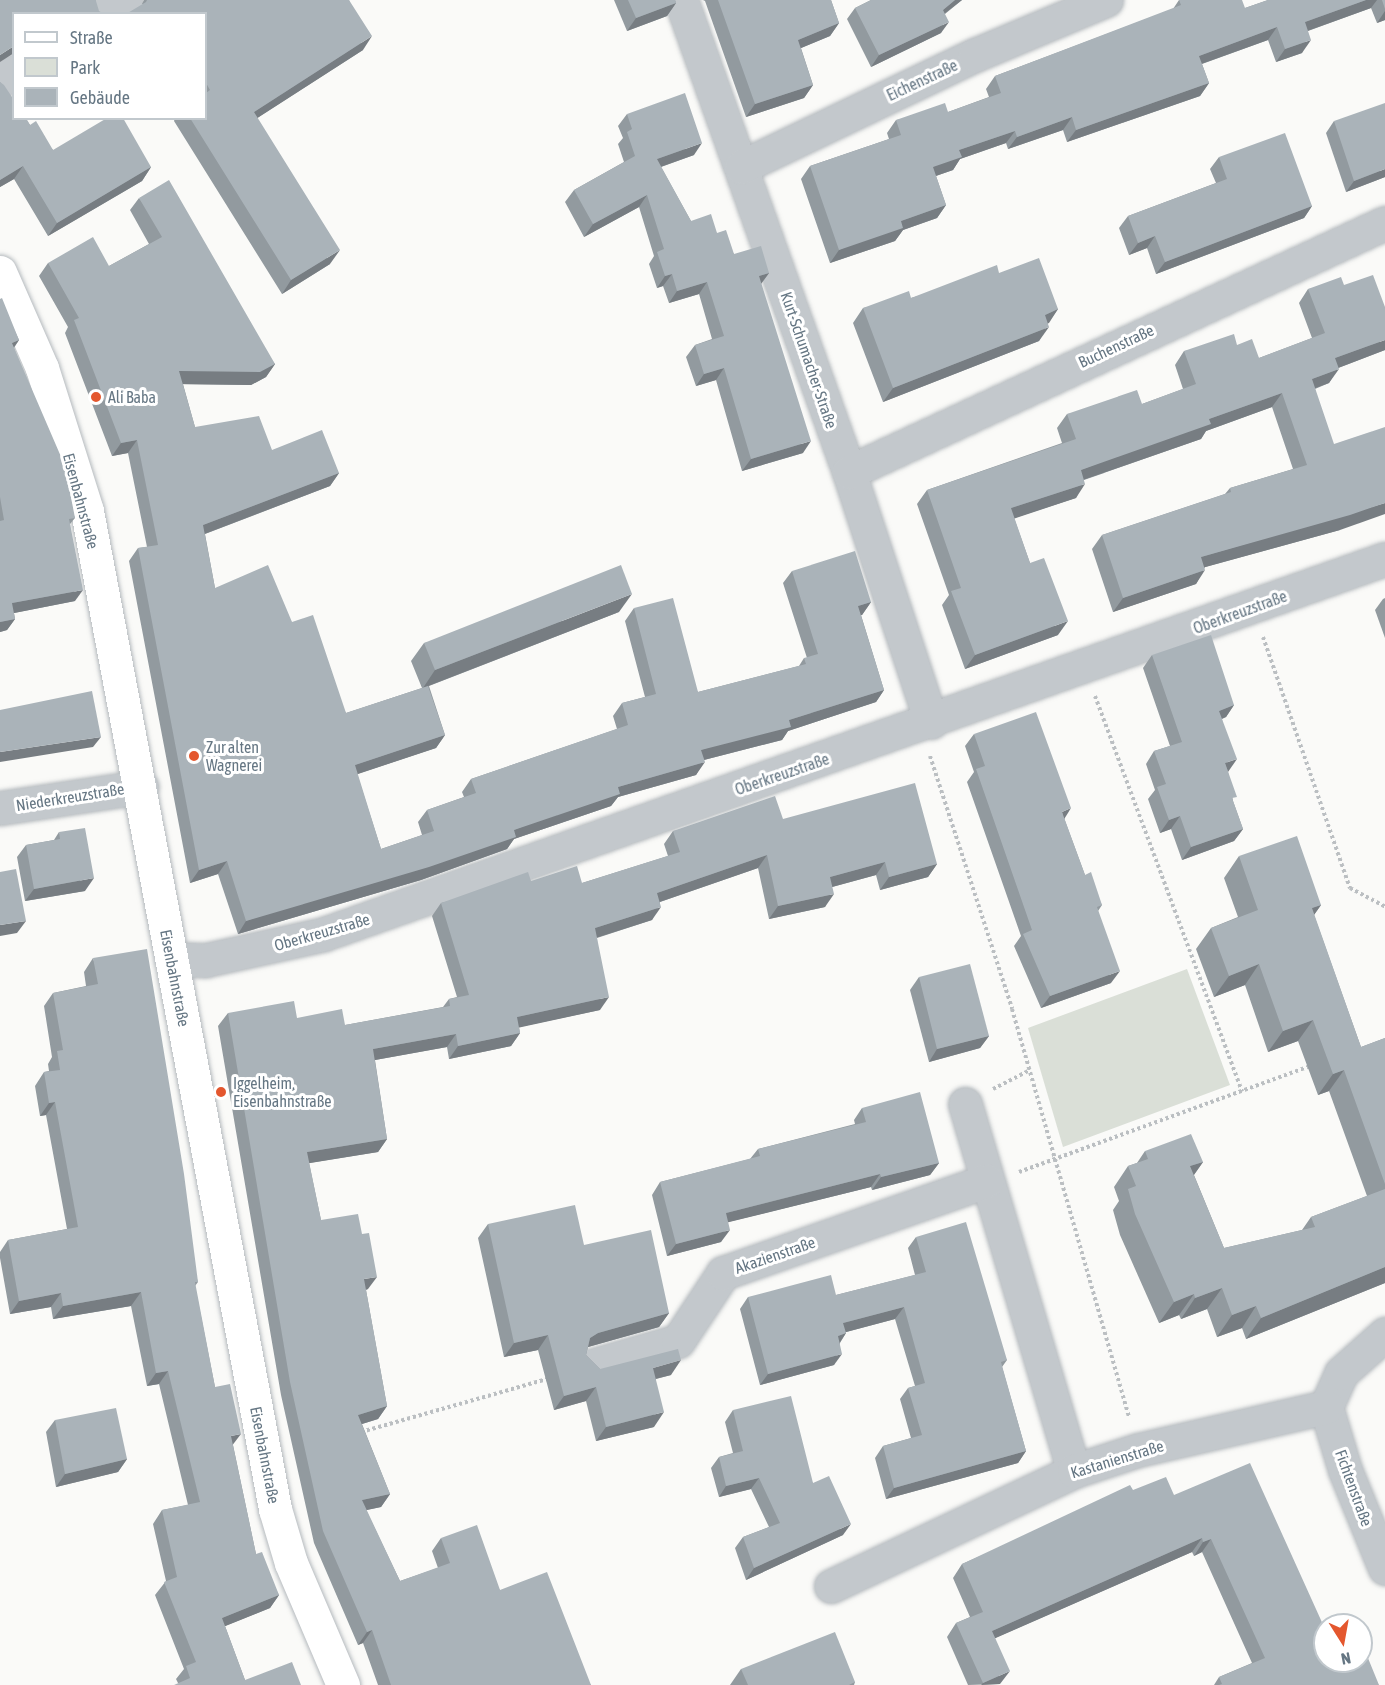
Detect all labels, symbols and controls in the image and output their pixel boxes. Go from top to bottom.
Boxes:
legend [12,12,207,120]
text: Straße [70,27,113,48]
street label: Eichenstraße [883,55,961,105]
text: Park [70,57,100,78]
text: Gebäude [70,87,130,108]
street label: Kurt-Schumacher-Straße [777,289,841,431]
street label: Buchenstraße [1075,320,1157,372]
place label: Ali Baba [108,387,156,407]
marker: Ali Baba [89,390,103,404]
street label: Eisenbahnstraße [59,451,103,551]
street label: Oberkreuzstraße [1191,586,1289,638]
place label: Zur alten Wagnerei [206,737,262,775]
marker: Zur alten Wagnerei [187,749,201,763]
street label: Oberkreuzstraße [732,749,832,799]
street label: Niederkreuzstraße [15,779,125,815]
street label: Oberkreuzstraße [272,909,372,955]
street label: Eisenbahnstraße [156,928,194,1028]
place label: Iggelheim, Eisenbahnstraße [233,1073,332,1111]
marker: Iggelheim, Eisenbahnstraße [214,1085,228,1099]
street label: Akazienstraße [732,1232,818,1278]
street label: Eisenbahnstraße [246,1405,284,1505]
street label: Kastanienstraße [1068,1436,1166,1482]
street label: Fichtenstraße [1331,1447,1377,1529]
north arrow [1313,1613,1373,1673]
text: N [1340,1649,1352,1668]

